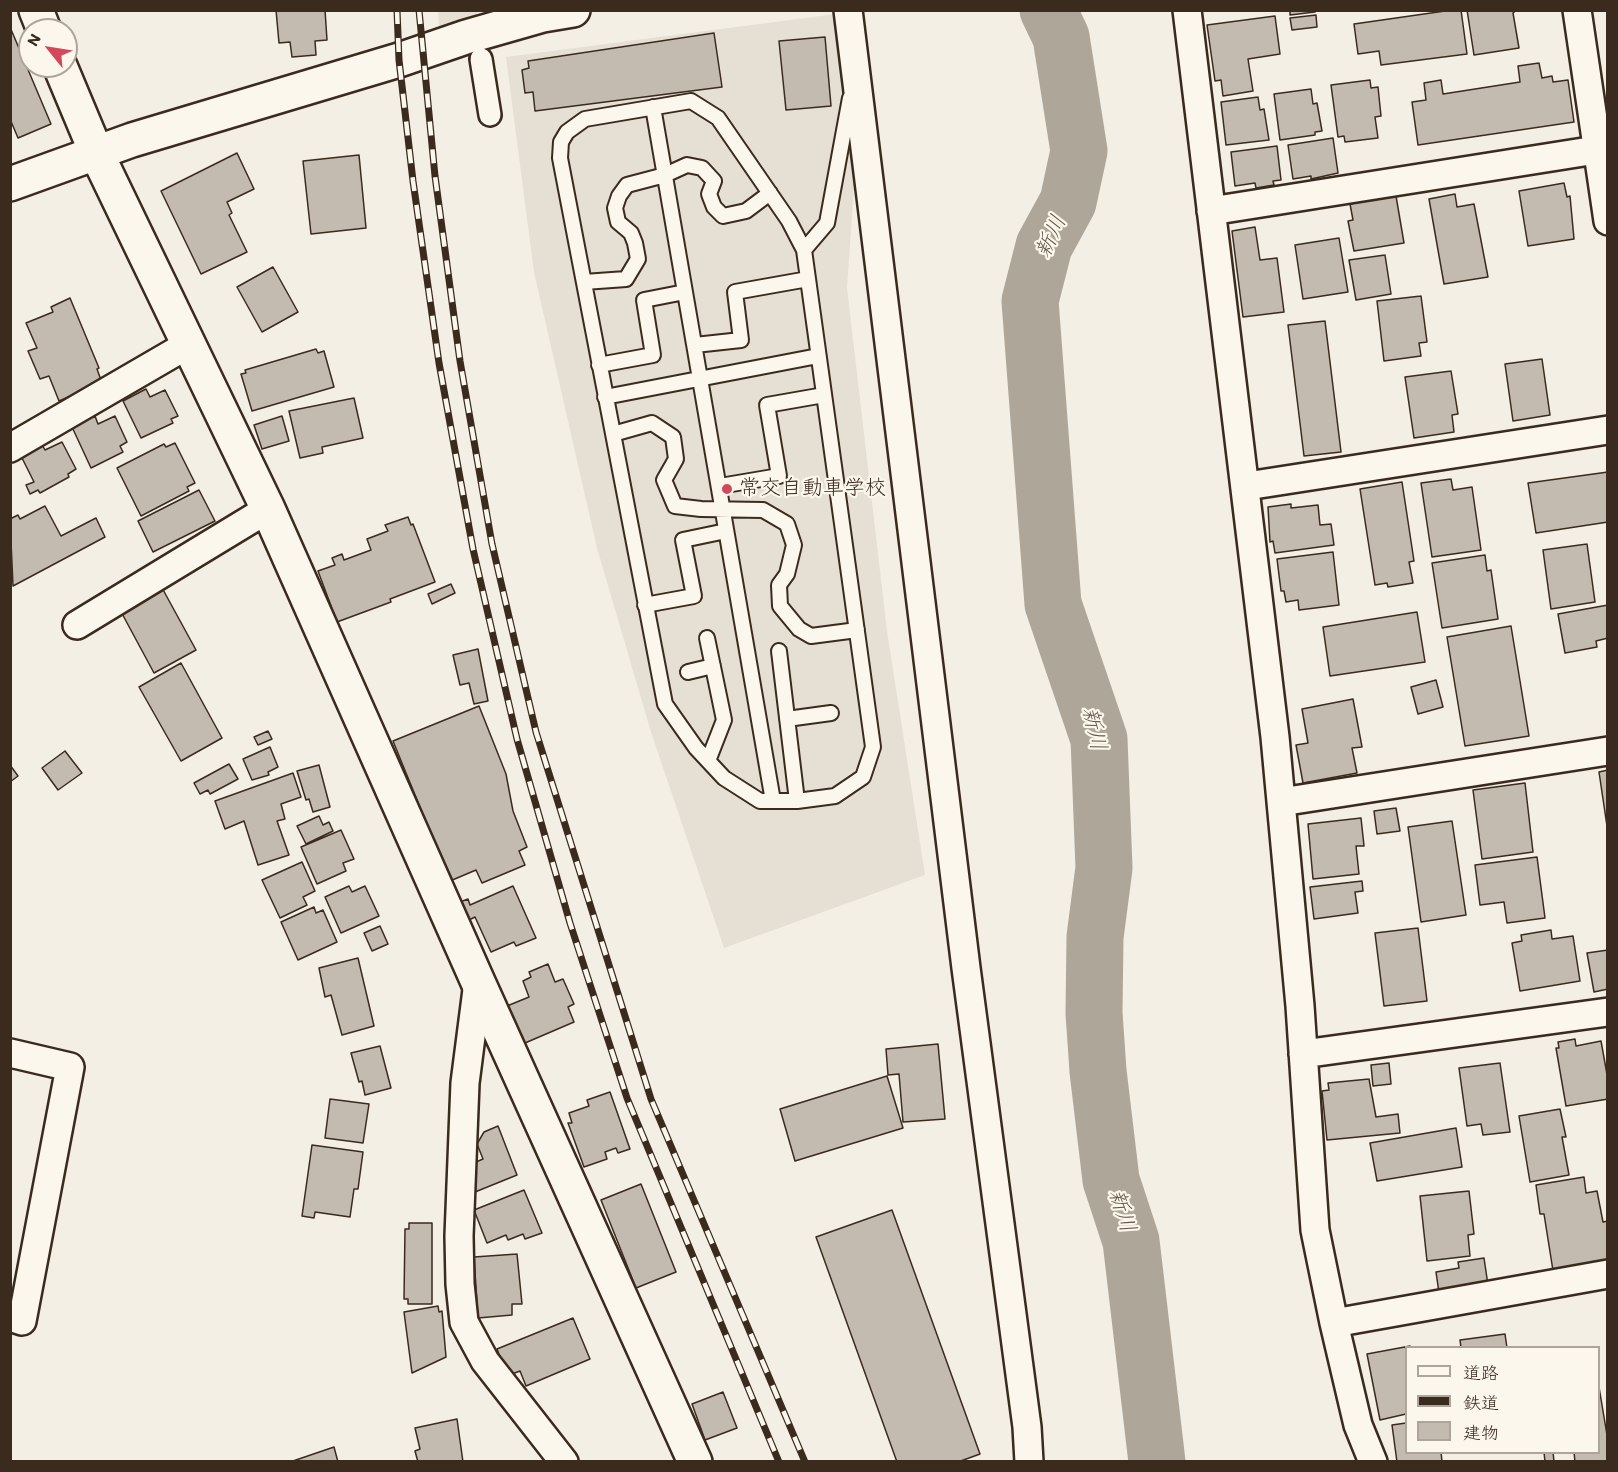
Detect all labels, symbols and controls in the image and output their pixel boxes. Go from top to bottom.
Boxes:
north arrow [18,18,78,78]
text: N [23,30,45,49]
water label: 新川 [1031,212,1073,262]
place label: 常交自動車学校 [739,476,886,502]
marker: 常交自動車学校 [720,482,734,496]
water label: 新川 [1075,705,1111,753]
water label: 新川 [1102,1186,1140,1236]
legend [1405,1346,1600,1454]
text: 道路 [1463,1362,1499,1384]
text: 鉄道 [1463,1392,1499,1414]
text: 建物 [1463,1422,1499,1444]

